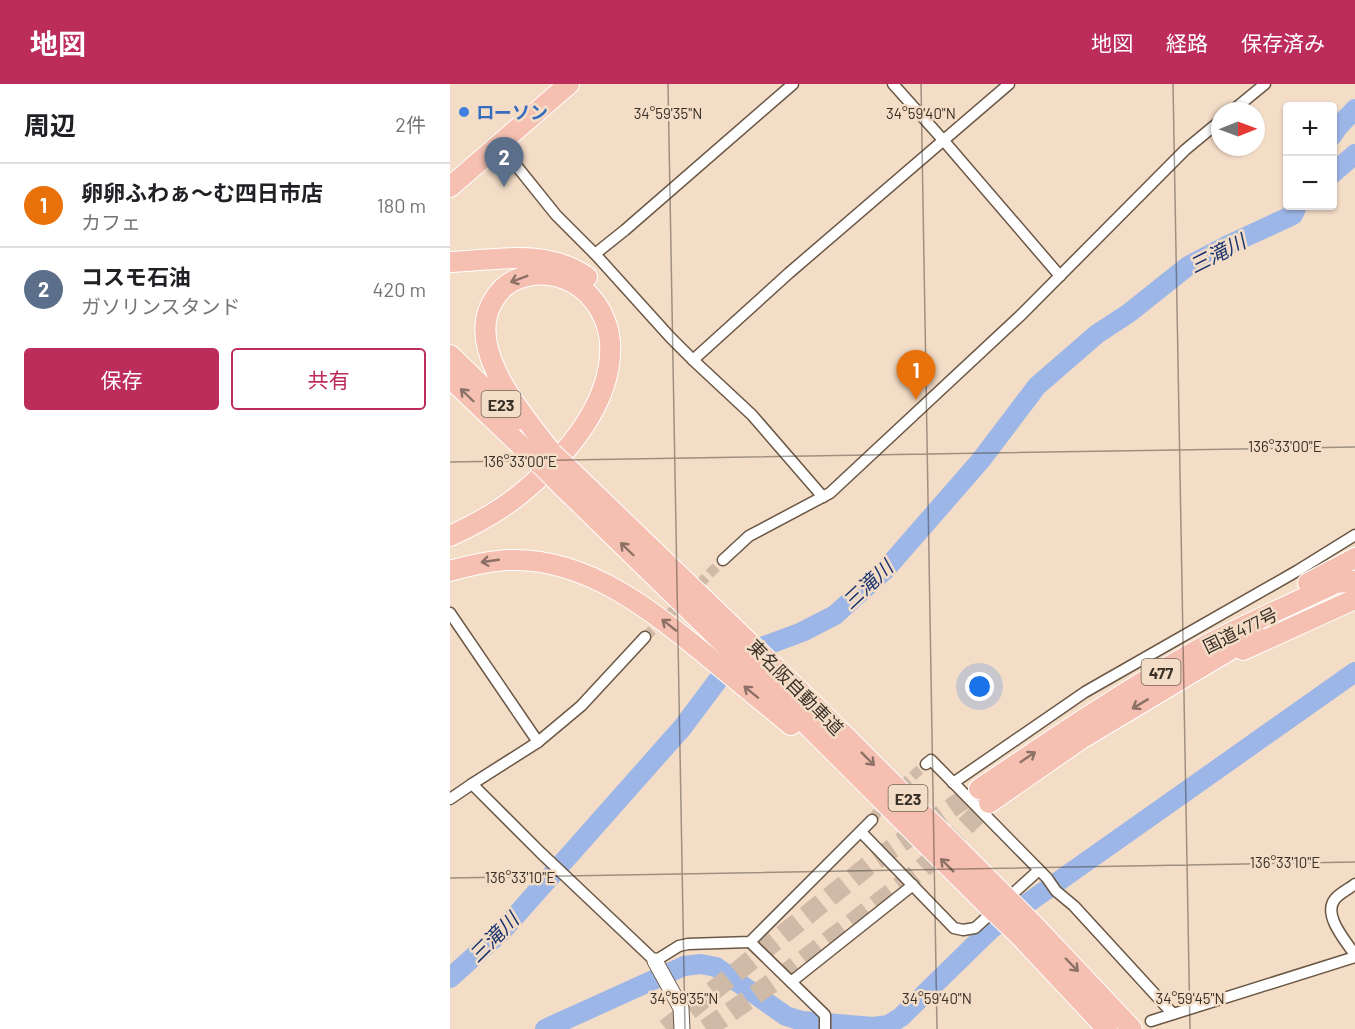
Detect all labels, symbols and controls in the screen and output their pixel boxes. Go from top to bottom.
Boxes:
text: 地図 [30,26,86,60]
text: 地図 [1091,30,1133,55]
text: 経路 [1166,30,1208,55]
text: 保存済み [1241,30,1325,55]
place label: ローソン [476,101,548,123]
north arrow [1211,102,1265,156]
map controls [1283,102,1337,210]
button: + [1283,102,1337,156]
text: 34°59'35"N [634,104,702,122]
text: 34°59'40"N [886,104,956,122]
marker: ローソン [457,105,471,119]
text: 周辺 [24,109,76,140]
text: 2件 [395,112,426,136]
pin: 2 [484,138,524,187]
button: − [1283,156,1337,210]
text: 卵卵ふわぁ～む四日市店 [81,179,323,205]
text: 1 [40,193,47,217]
text: 180 m [377,193,426,217]
text: カフェ [81,210,141,234]
water label: 三滝川 [1185,228,1251,277]
text: コスモ石油 [81,263,191,289]
one-way arrow [510,275,528,286]
text: 2 [38,277,49,301]
text: 420 m [372,277,426,301]
text: ガソリンスタンド [81,294,241,318]
button: 保存 [24,348,219,410]
button: 共有 [231,348,426,410]
pin: 1 [896,350,936,400]
one-way arrow [460,387,475,402]
road number: E23 [482,391,520,417]
text: 136°33'00"E [1248,437,1322,455]
text: 136°33'00"E [483,452,557,470]
one-way arrow [620,542,635,556]
water label: 三滝川 [837,553,899,613]
one-way arrow [481,556,501,567]
street label: 国道477号 [1199,602,1281,658]
one-way arrow [661,619,677,632]
street label: 東名阪自動車道 [744,635,848,739]
road number: 477 [1142,659,1180,685]
your location [965,672,994,701]
one-way arrow [744,686,760,699]
one-way arrow [1132,698,1149,710]
one-way arrow [1019,750,1036,763]
one-way arrow [861,751,875,766]
road number: E23 [888,785,928,811]
text: 136°33'10"E [1250,853,1320,871]
one-way arrow [939,857,954,872]
text: 136°33'10"E [485,868,555,886]
water label: 三滝川 [463,906,524,967]
one-way arrow [1065,958,1079,973]
text: 34°59'35"N [650,989,718,1007]
text: 34°59'40"N [902,989,972,1007]
text: 34°59'45"N [1155,989,1225,1007]

